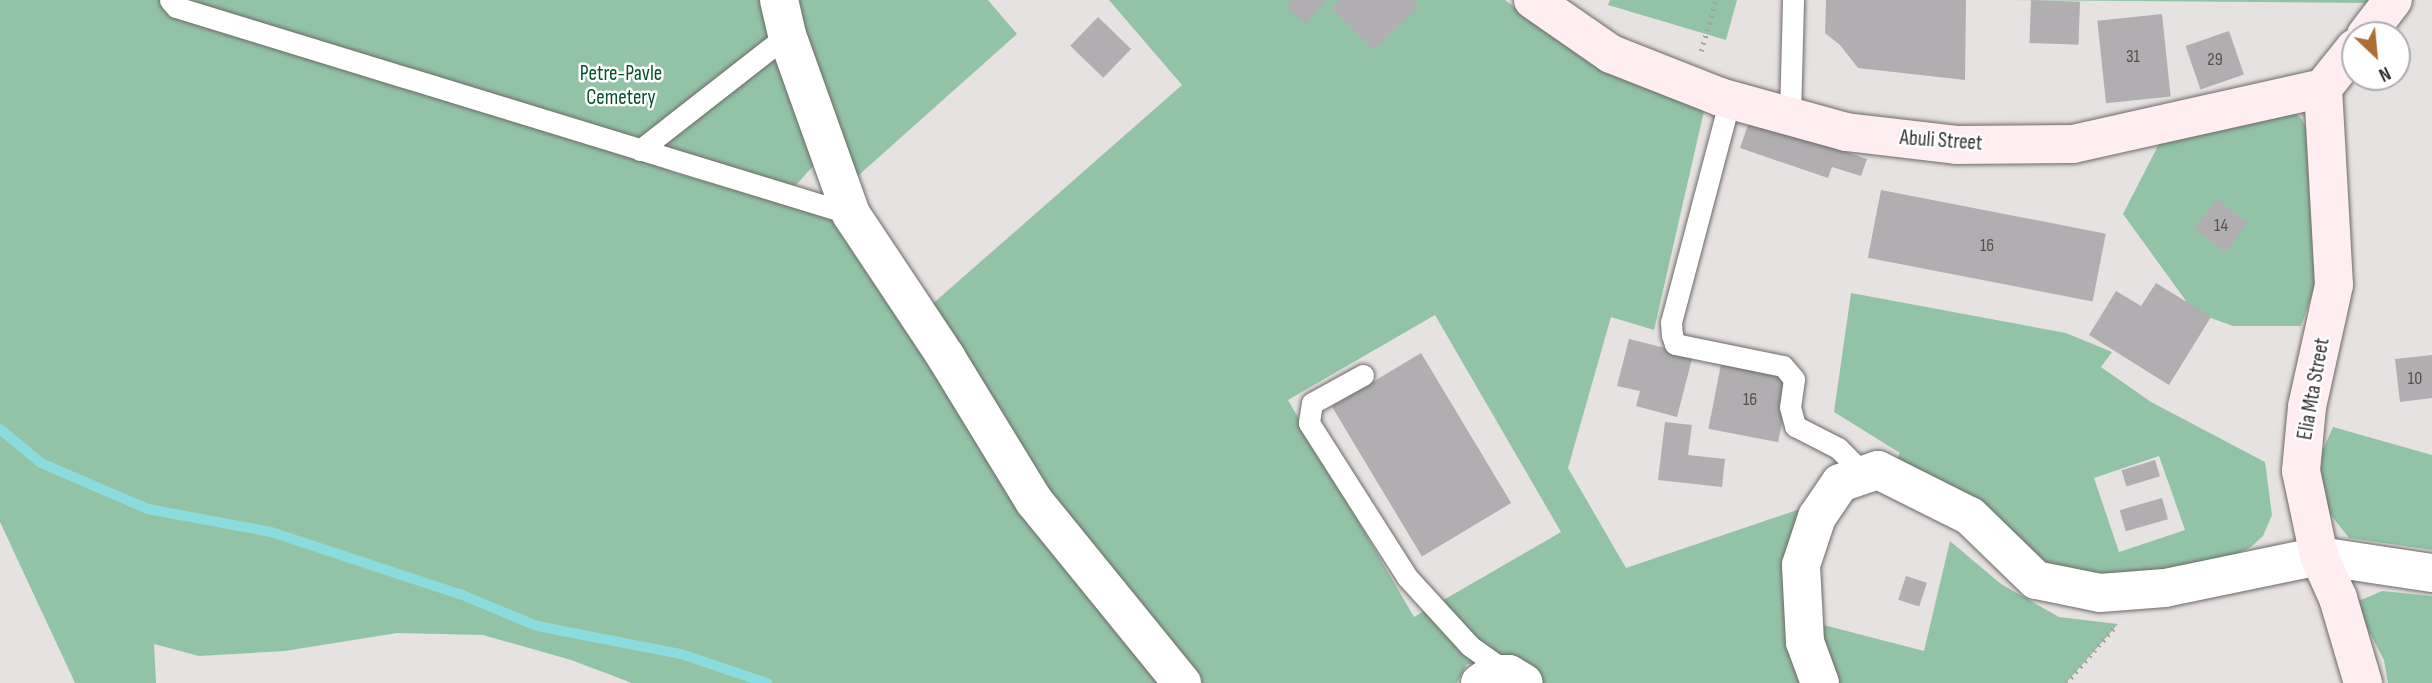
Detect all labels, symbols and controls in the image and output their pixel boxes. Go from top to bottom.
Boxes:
north arrow [2341,21,2411,91]
house number: 31 [2126,46,2140,68]
house number: 29 [2207,49,2223,71]
park label: Petre-Pavle Cemetery [580,61,662,111]
text: N [2375,61,2394,86]
street label: Abuli Street [1899,126,1983,156]
house number: 14 [2214,215,2228,237]
house number: 16 [1980,235,1994,257]
street label: Elia Mta Street [2293,336,2335,442]
house number: 10 [2408,368,2422,390]
house number: 16 [1743,389,1757,411]

